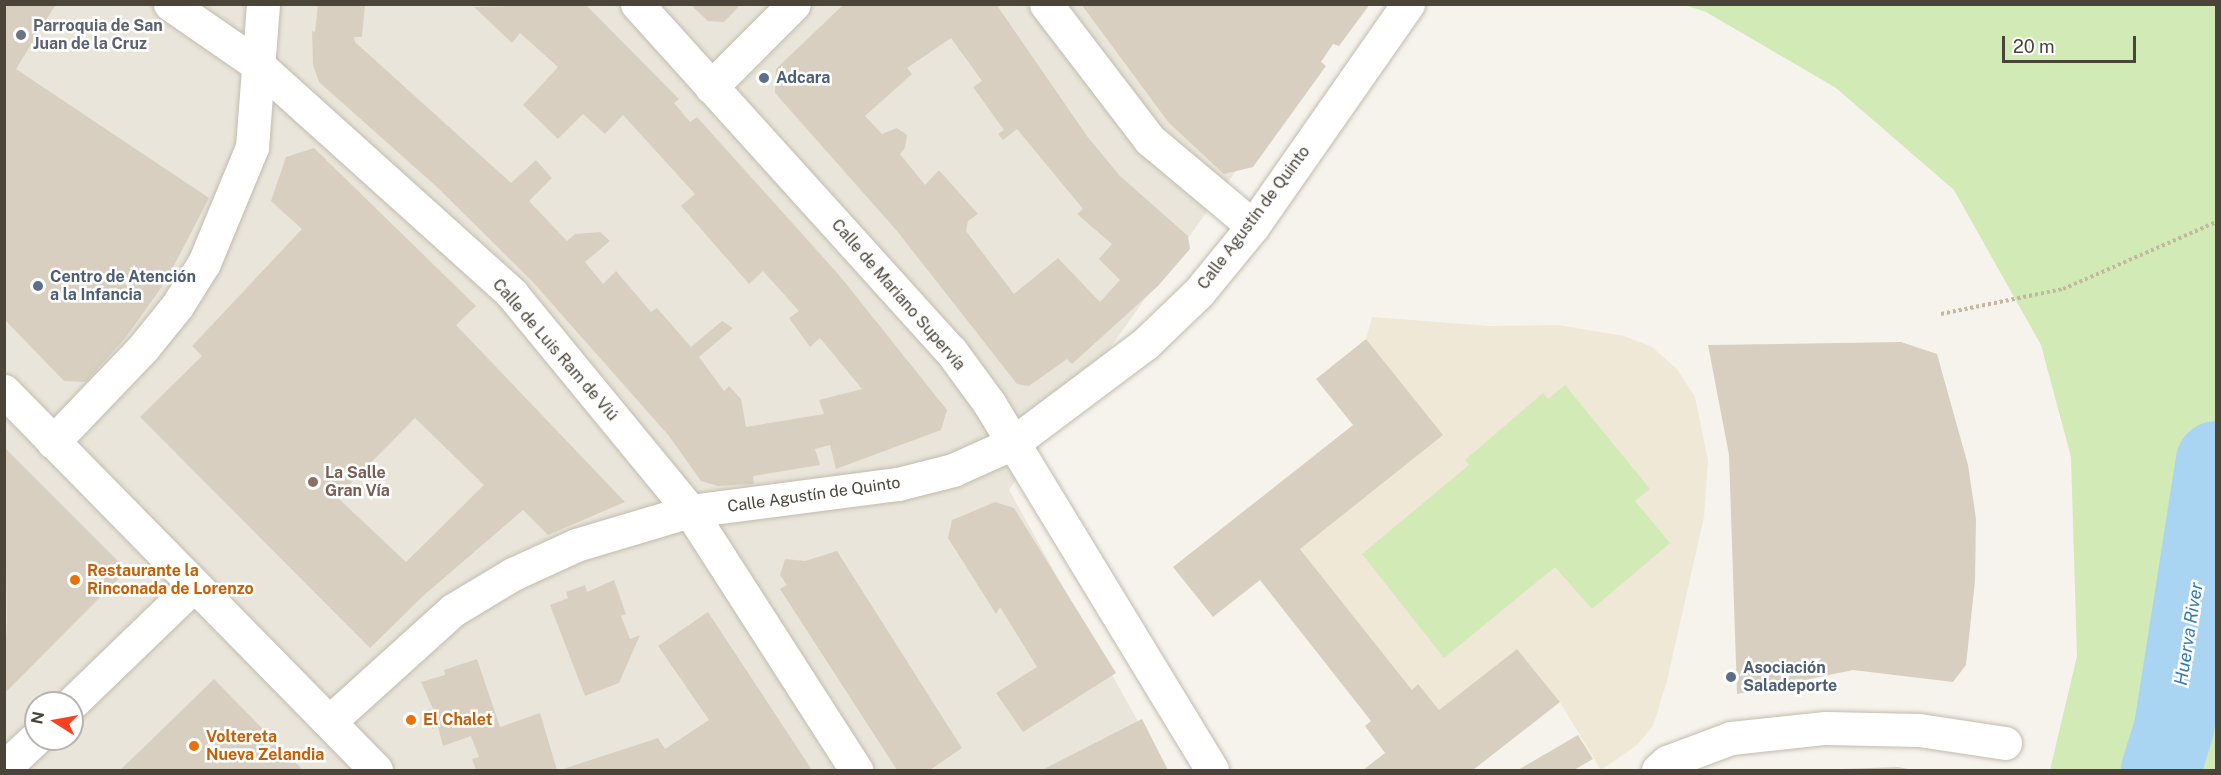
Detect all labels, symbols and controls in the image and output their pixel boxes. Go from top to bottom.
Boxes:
place label: Parroquia de San Juan de la Cruz [33,16,163,54]
scale bar [2005,24,2138,62]
marker: Parroquia de San Juan de la Cruz [14,28,28,42]
text: 20 m [2013,36,2055,57]
place label: Adcara [776,68,830,88]
marker: Adcara [757,71,771,85]
street label: Calle Agustín de Quinto [1194,142,1314,294]
street label: Calle de Mariano Supervía [827,215,969,375]
place label: Centro de Atención a la Infancia [50,267,196,305]
street label: Calle de Luis Ram de Viú [488,275,622,425]
marker: Centro de Atención a la Infancia [31,279,45,293]
place label: La Salle Gran Vía [325,463,390,501]
street label: Calle Agustín de Quinto [726,473,902,517]
marker: La Salle Gran Vía [306,475,320,489]
place label: Restaurante la Rinconada de Lorenzo [87,561,254,599]
marker: Restaurante la Rinconada de Lorenzo [68,573,82,587]
water label: Huerva River [2170,581,2208,687]
place label: Asociación Saladeporte [1743,658,1837,696]
marker: Asociación Saladeporte [1724,670,1738,684]
north arrow [24,691,84,751]
text: N [27,710,48,726]
place label: El Chalet [423,710,492,730]
marker: El Chalet [404,713,418,727]
place label: Voltereta Nueva Zelandia [206,727,324,765]
marker: Voltereta Nueva Zelandia [187,739,201,753]

